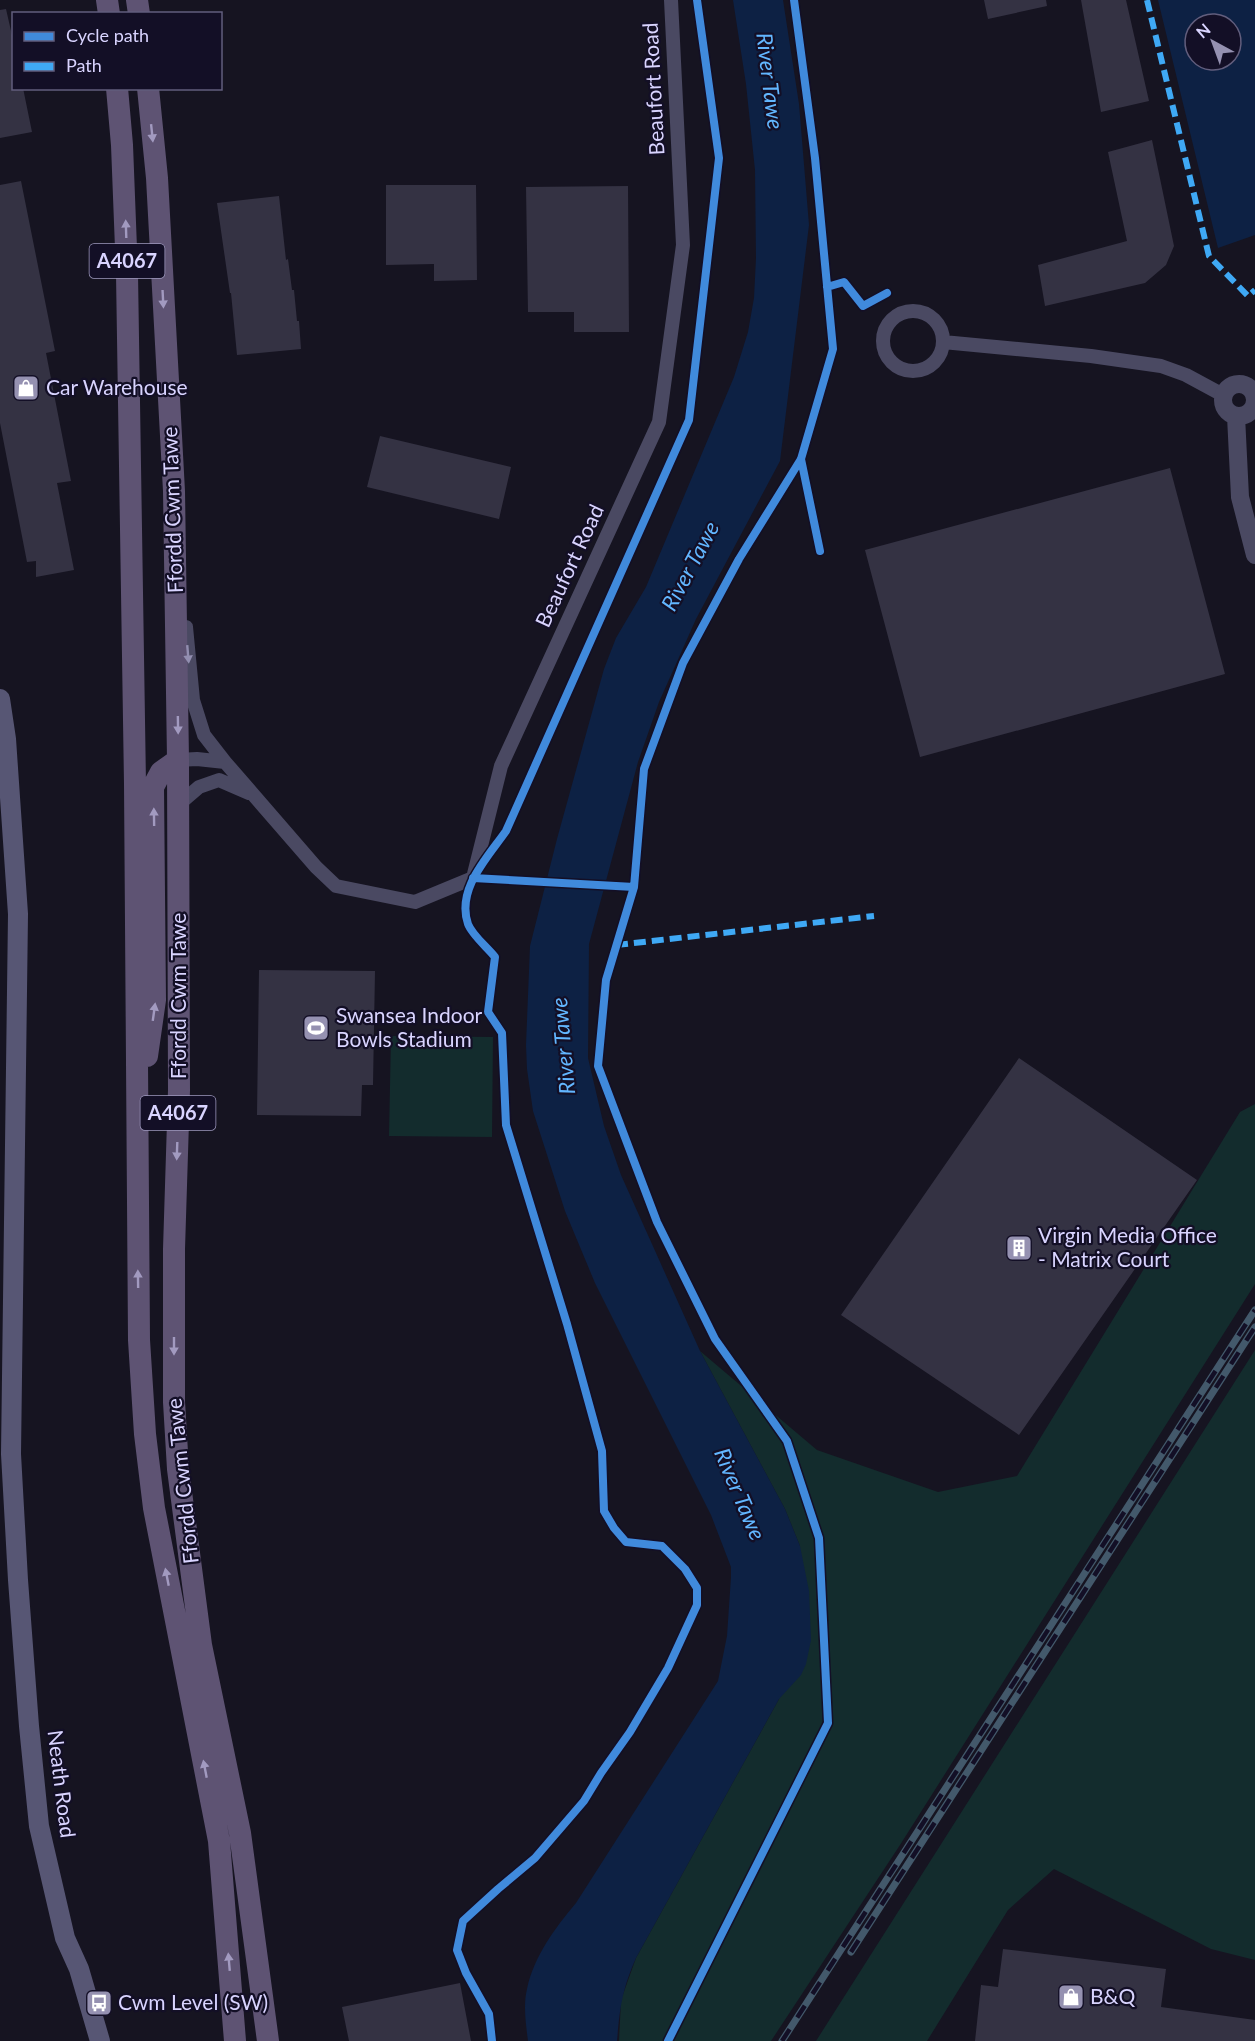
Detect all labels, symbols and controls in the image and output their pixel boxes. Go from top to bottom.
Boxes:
legend [12,12,222,90]
north arrow [1183,12,1243,72]
text: N [1192,19,1214,42]
street label: Beaufort Road [637,22,668,156]
text: Cycle path [66,24,149,46]
water label: River Tawe [751,31,790,131]
text: Path [66,54,102,76]
one-way arrow [147,124,157,143]
one-way arrow [121,219,130,238]
road number: A4067 [90,244,164,278]
one-way arrow [159,290,168,309]
shop icon: Car Warehouse [11,373,41,403]
place label: Car Warehouse [46,374,188,399]
street label: Ffordd Cwm Tawe [156,426,187,594]
street label: Beaufort Road [529,500,608,631]
water label: River Tawe [655,516,724,615]
one-way arrow [183,644,193,663]
one-way arrow [173,715,182,734]
one-way arrow [149,807,159,826]
street label: Ffordd Cwm Tawe [165,913,190,1079]
water label: River Tawe [545,996,580,1096]
one-way arrow [149,1002,158,1021]
place label: Swansea Indoor Bowls Stadium [336,1002,483,1051]
sports icon: Swansea Indoor Bowls Stadium [301,1013,331,1043]
road number: A4067 [140,1096,216,1130]
one-way arrow [173,1141,182,1160]
place label: Virgin Media Office - Matrix Court [1038,1222,1217,1271]
building icon: Virgin Media Office - Matrix Court [1004,1233,1034,1263]
one-way arrow [133,1270,143,1289]
one-way arrow [169,1336,179,1355]
street label: Ffordd Cwm Tawe [160,1397,203,1565]
water label: River Tawe [709,1444,772,1544]
one-way arrow [162,1568,171,1587]
street label: Neath Road [43,1729,81,1839]
one-way arrow [200,1759,209,1778]
one-way arrow [224,1952,234,1971]
shop icon: B&Q [1056,1982,1086,2012]
place label: B&Q [1090,1983,1136,2008]
bus stop icon: Cwm Level (SW) [84,1988,114,2018]
place label: Cwm Level (SW) [118,1989,268,2014]

